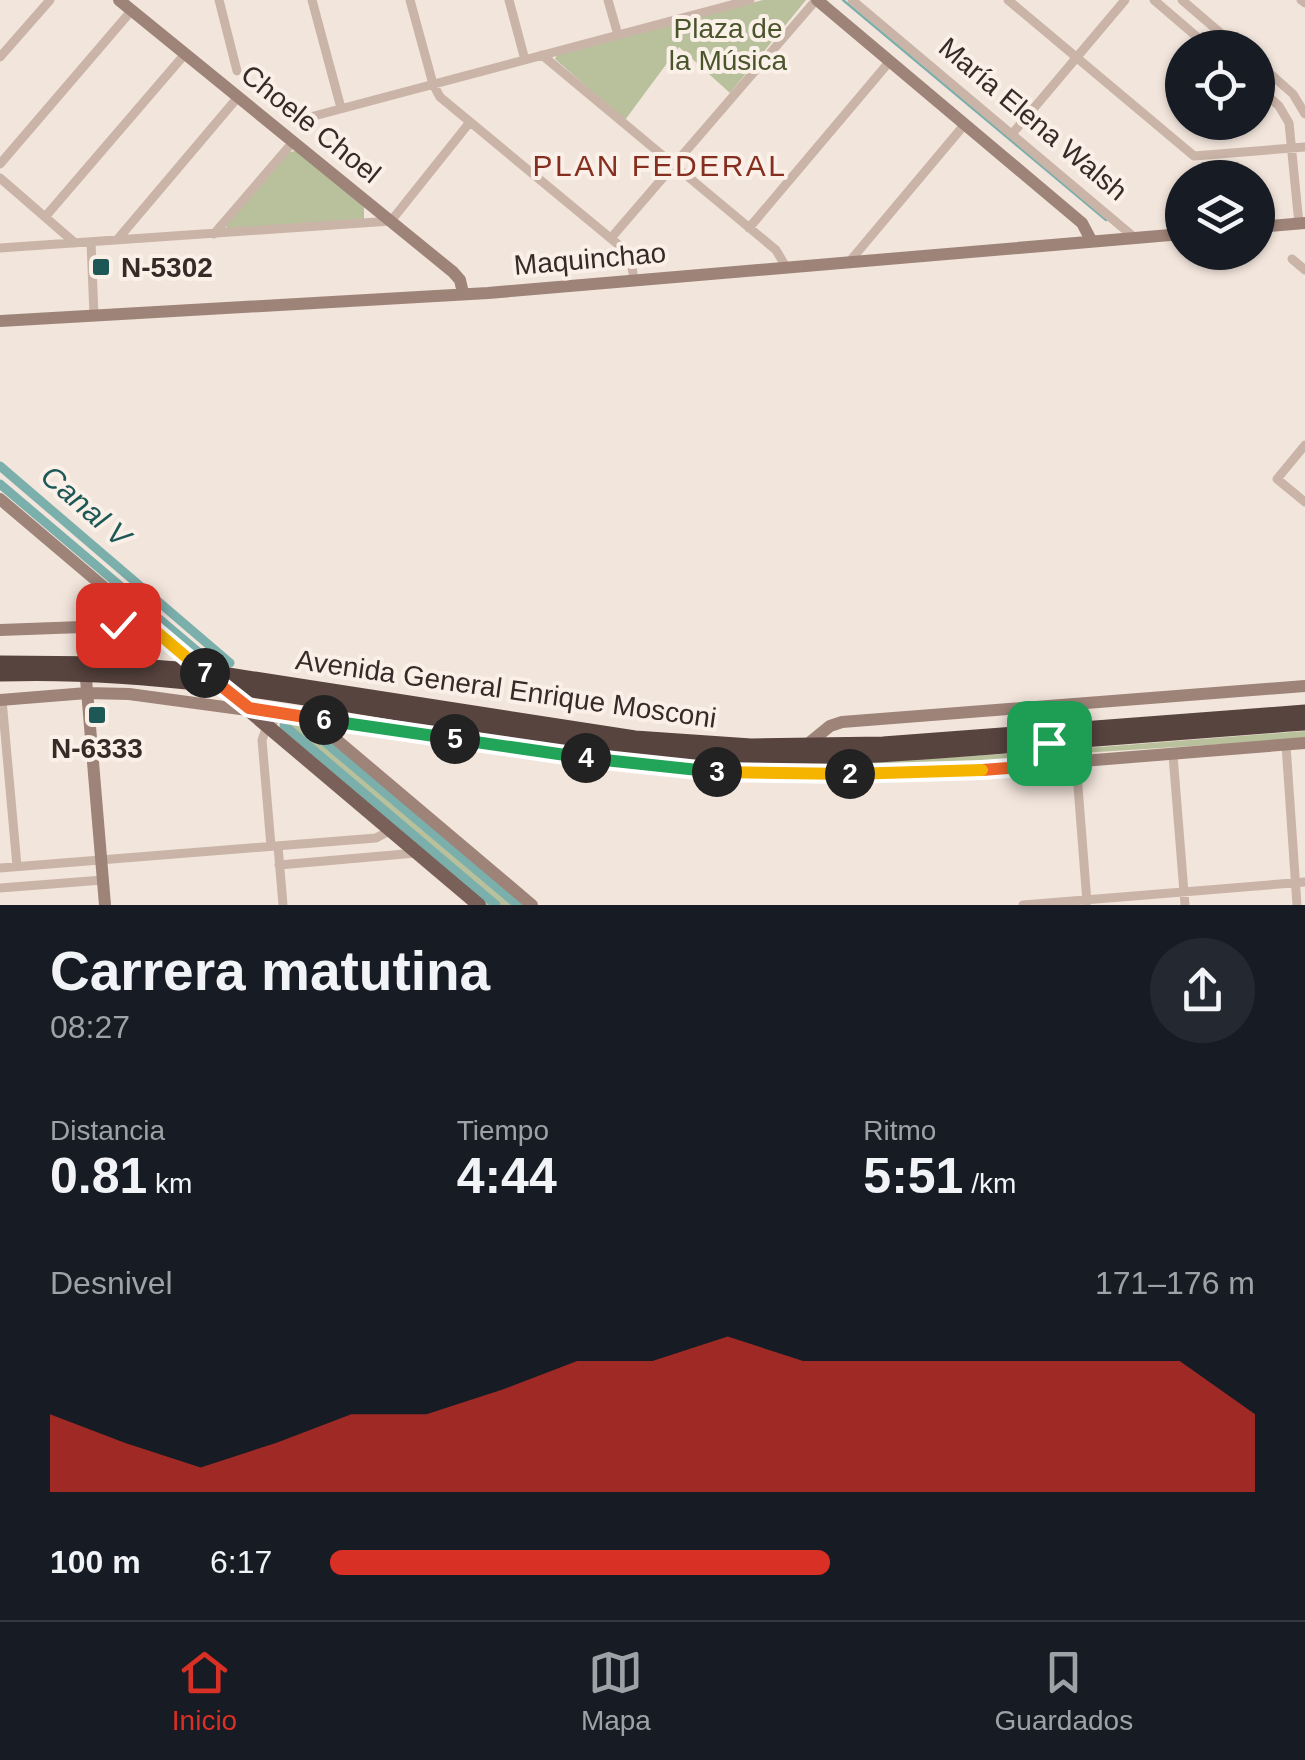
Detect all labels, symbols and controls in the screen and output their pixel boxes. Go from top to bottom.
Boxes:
park label: Plaza de la Música [669,13,788,76]
map controls [1165,30,1275,270]
button: locate [1165,30,1275,140]
street label: María Elena Walsh [933,31,1133,207]
street label: Choele Choel [235,59,387,189]
district label: PLAN FEDERAL [532,149,788,182]
button: layers [1165,160,1275,270]
street label: Maquinchao [513,237,667,281]
place label: N-5302 [121,252,213,283]
marker: N-5302 [90,256,112,278]
water label: Canal V [35,459,139,555]
pin [76,583,161,668]
icon: check [91,598,146,653]
street label: Avenida General Enrique Mosconi [294,644,718,734]
pin: 7 [180,648,230,698]
text: 7 [197,657,213,688]
pin: 6 [299,695,349,745]
pin [1007,701,1092,786]
marker: N-6333 [86,704,108,726]
text: 6 [316,704,332,735]
pin: 5 [430,714,480,764]
icon: arrive [1022,716,1077,771]
text: 5 [447,723,463,754]
place label: N-6333 [51,733,143,764]
pin: 4 [561,733,611,783]
text: 4 [578,742,594,773]
pin: 3 [692,747,742,797]
pin: 2 [825,749,875,799]
text: 3 [709,756,725,787]
text: 2 [842,758,858,789]
button: share [1150,938,1255,1043]
text: Carrera matutina [50,940,490,1002]
text: 08:27 [50,1009,130,1045]
text: Distancia [50,1115,165,1146]
text: Tiempo [457,1115,549,1146]
text: Ritmo [863,1115,936,1146]
text: 0.81 [50,1148,147,1204]
text: 4:44 [457,1148,557,1204]
text: 5:51 [863,1148,963,1204]
text: km [147,1168,192,1199]
text: /km [963,1168,1016,1199]
text: Desnivel [50,1265,173,1301]
text: 171–176 m [1095,1265,1255,1301]
text: 100 m [50,1544,141,1580]
text: 6:17 [210,1544,272,1580]
tab: Inicio [172,1645,237,1737]
tab: Mapa [581,1645,651,1737]
tab: Guardados [995,1645,1133,1737]

